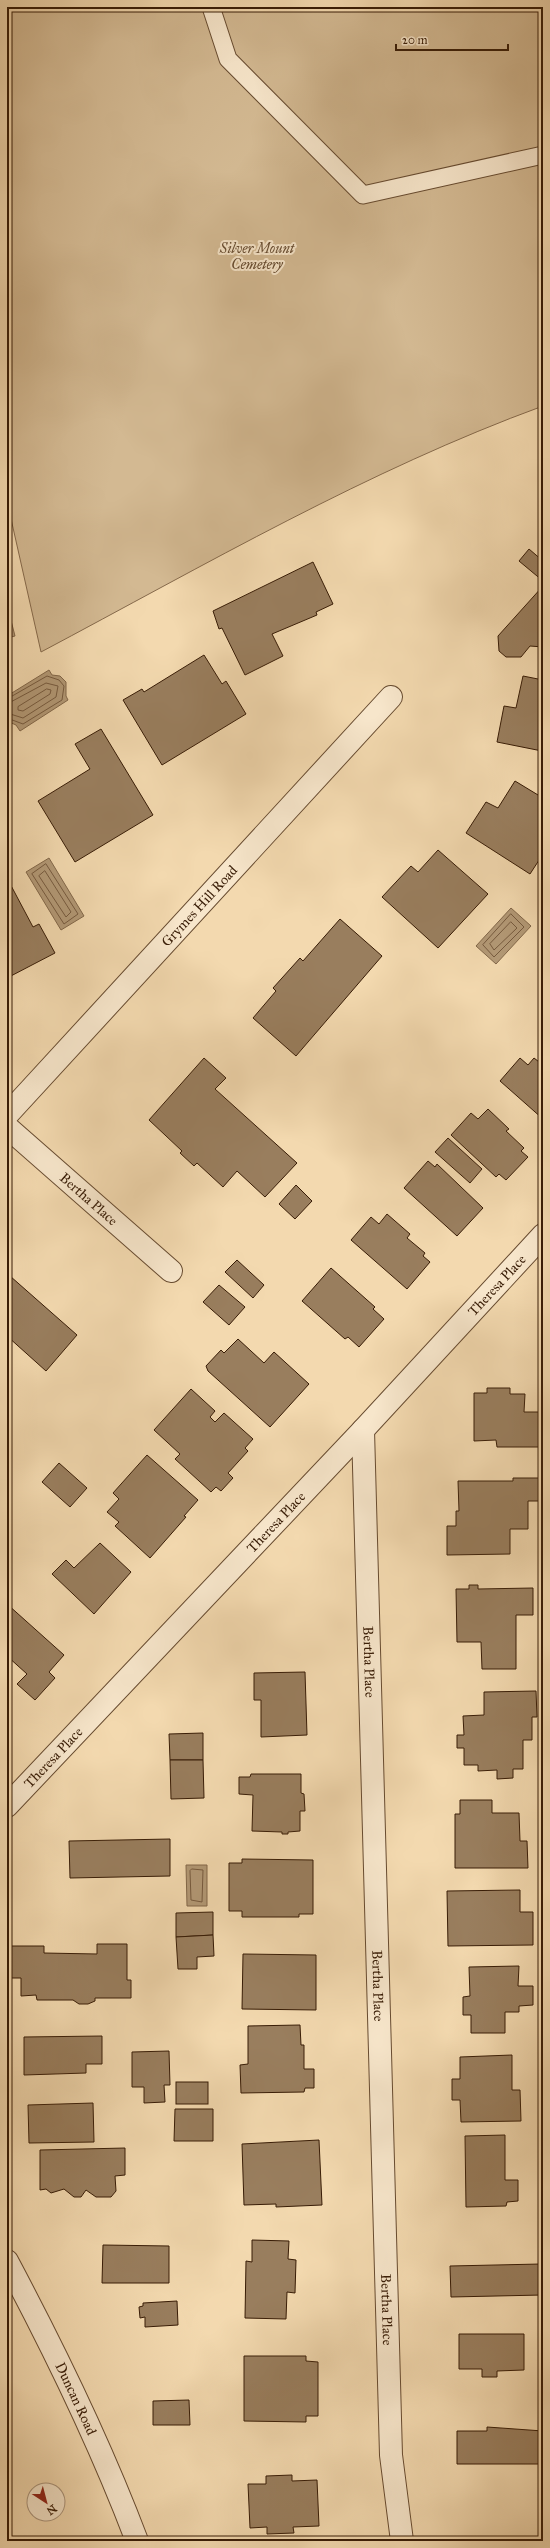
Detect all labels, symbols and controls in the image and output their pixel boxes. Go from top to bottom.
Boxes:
scale bar [396,26,508,52]
text: 20 m [402,33,428,47]
park label: Silver Mount Cemetery [219,240,296,273]
street label: Grymes Hill Road [158,862,241,950]
street label: Bertha Place [56,1169,122,1229]
street label: Theresa Place [464,1251,529,1319]
street label: Theresa Place [243,1488,309,1556]
street label: Bertha Place [360,1626,379,1698]
street label: Theresa Place [20,1723,86,1791]
street label: Bertha Place [369,1950,388,2022]
street label: Bertha Place [378,2274,397,2346]
street label: Duncan Road [52,2359,100,2438]
north arrow [26,2482,66,2522]
text: N [43,2502,59,2518]

